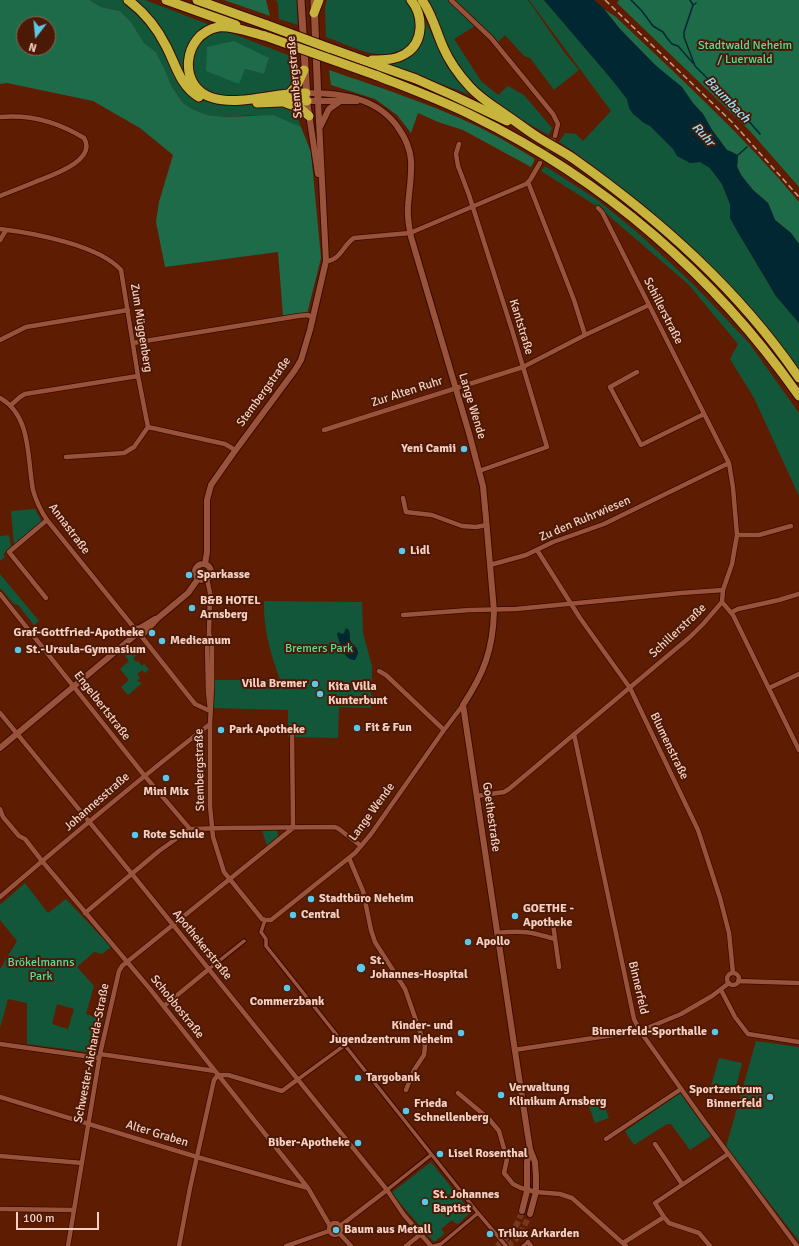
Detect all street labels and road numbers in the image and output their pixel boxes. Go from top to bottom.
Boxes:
street label: Stembergstraße [284,35,306,119]
street label: Schillerstraße [640,275,686,347]
street label: Zum Müggenberg [127,283,155,373]
street label: Kantstraße [506,297,536,357]
street label: Stembergstraße [234,354,294,430]
street label: Lange Wende [455,371,489,441]
street label: Zur Alten Ruhr [369,374,445,410]
street label: Zu den Ruhrwiesen [537,493,633,545]
street label: Annastraße [45,501,93,557]
street label: Schillerstraße [646,601,710,661]
street label: Engelbertstraße [71,669,133,743]
street label: Blumenstraße [647,710,691,782]
street label: Stembergstraße [192,729,208,811]
street label: Johannesstraße [61,770,133,834]
street label: Lange Wende [346,780,398,844]
street label: Goethestraße [479,781,503,853]
street label: Apothekerstraße [169,907,235,983]
street label: Binnerfeld [625,960,651,1016]
street label: Schobbostraße [147,972,207,1042]
street label: Schwester-Aicharda-Straße [71,982,113,1124]
street label: Alter Graben [124,1118,190,1150]

